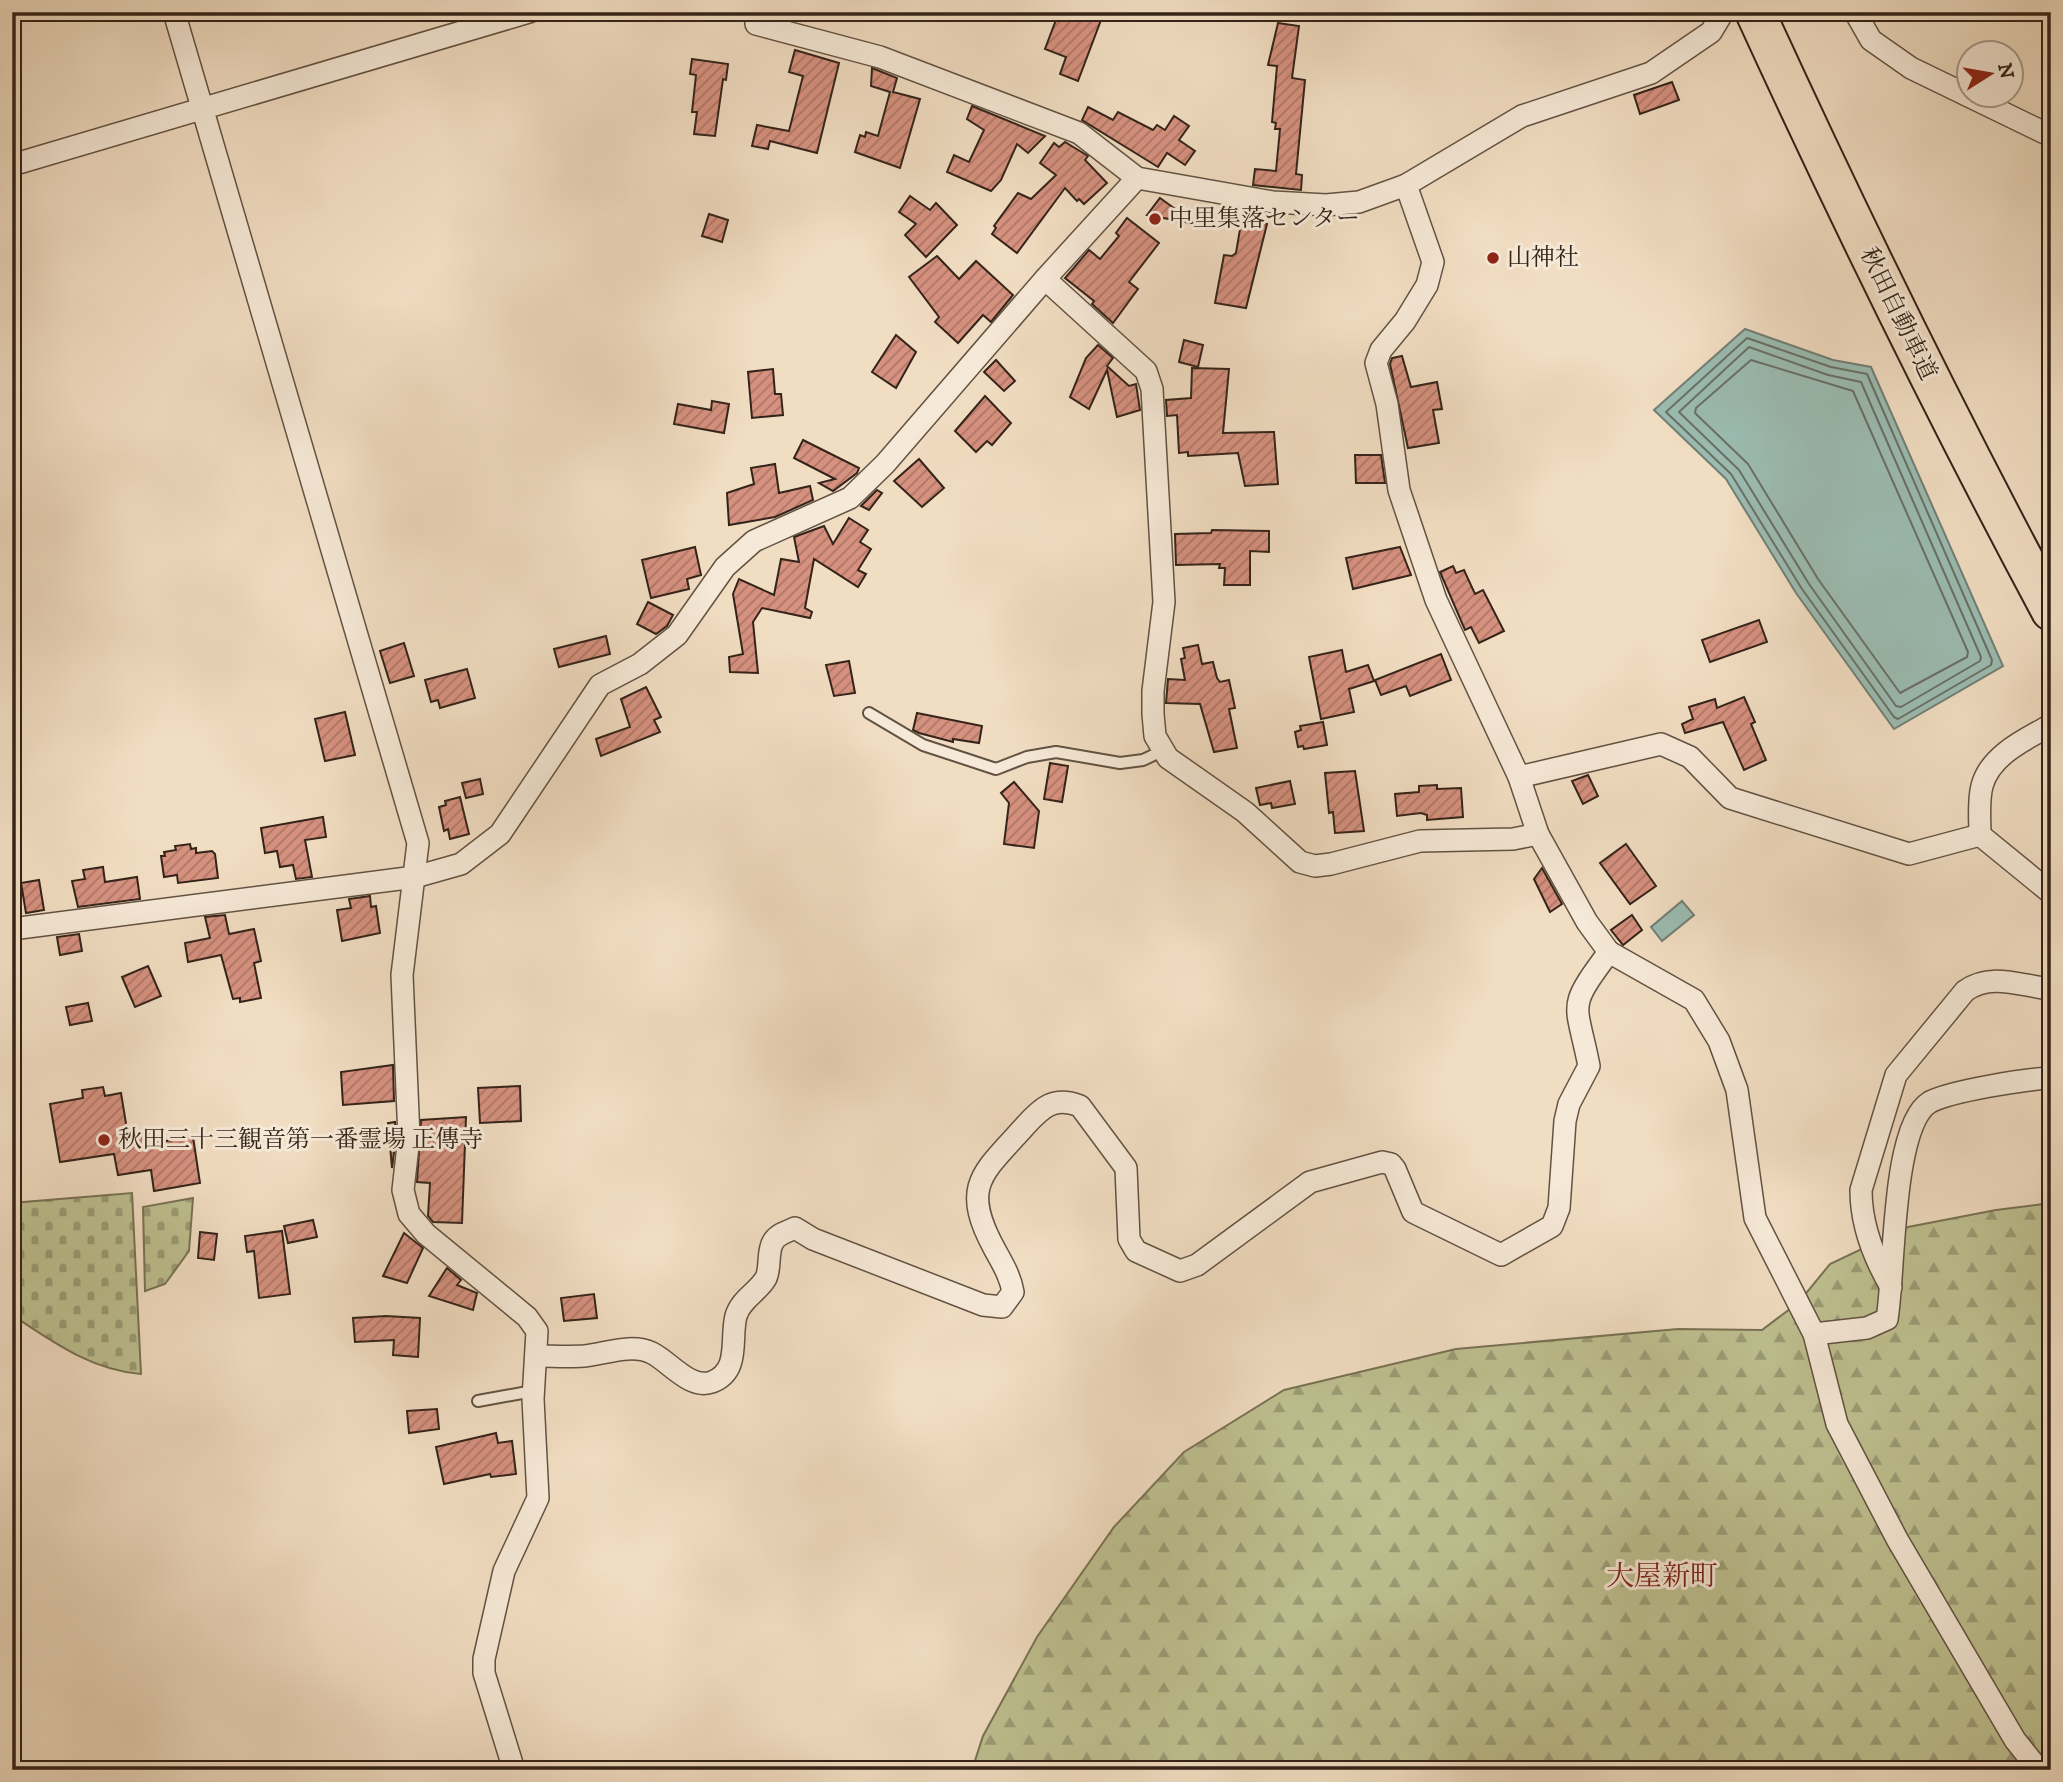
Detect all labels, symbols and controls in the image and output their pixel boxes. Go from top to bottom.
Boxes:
north arrow [1954,38,2024,108]
text: N [1992,61,2018,81]
place label: 中里集落センター [1169,204,1360,234]
marker: 中里集落センター [1147,211,1163,227]
place label: 山神社 [1507,243,1579,273]
street label: 秋田自動車道 [1853,243,1943,385]
marker: 山神社 [1485,250,1501,266]
place label: 秋田三十三観音第一番霊場 正傳寺 [118,1125,483,1155]
marker: 秋田三十三観音第一番霊場 正傳寺 [96,1132,112,1148]
district label: 大屋新町 [1606,1559,1718,1594]

